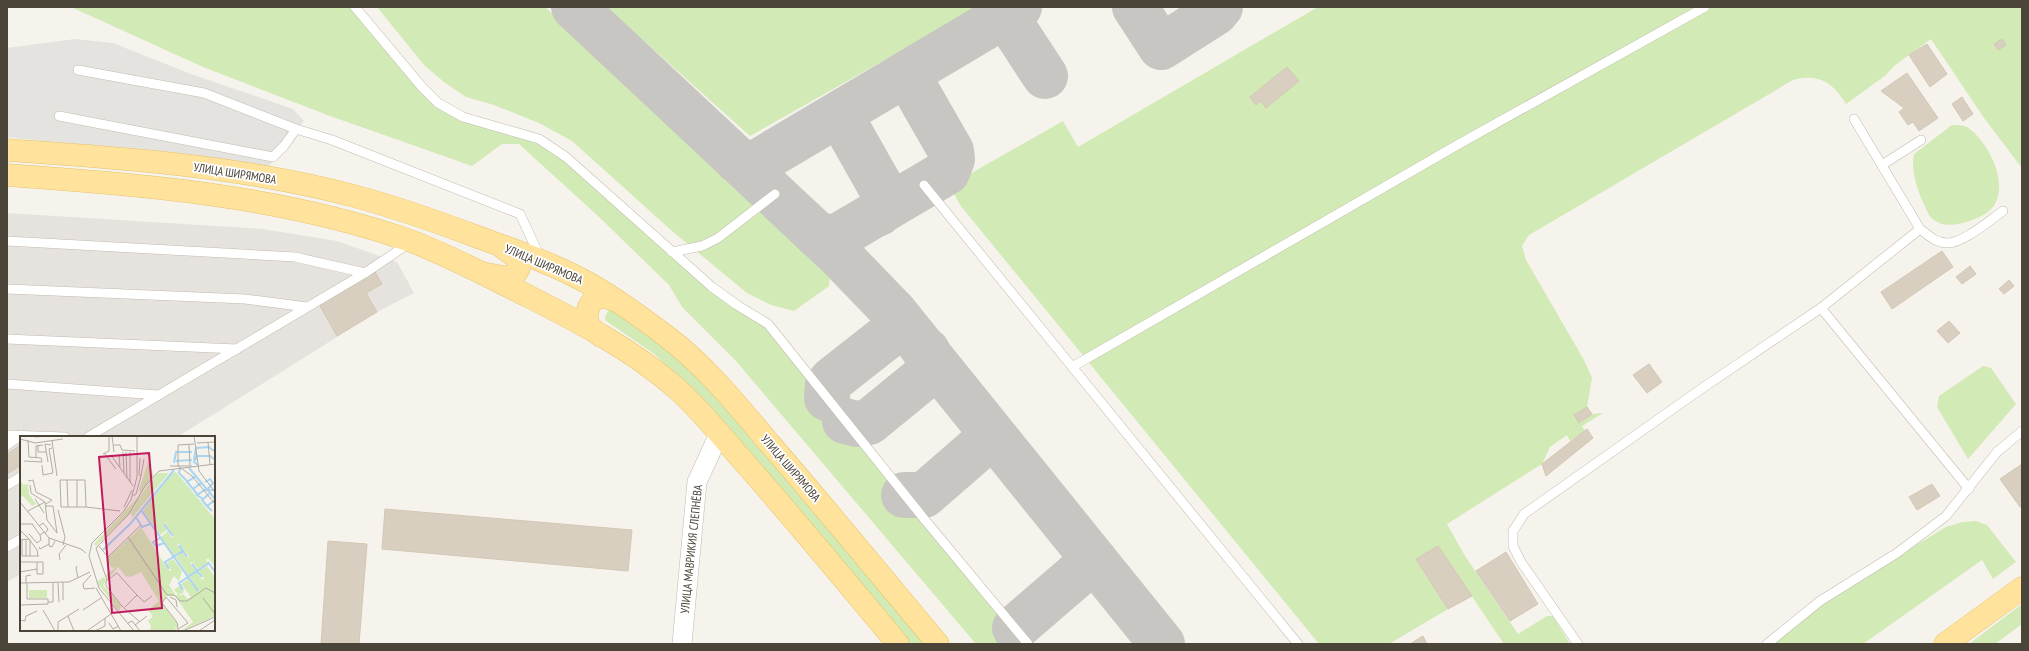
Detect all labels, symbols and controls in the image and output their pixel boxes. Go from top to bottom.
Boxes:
street label: УЛИЦА ШИРЯМОВА [192,159,278,187]
street label: УЛИЦА ШИРЯМОВА [503,241,586,287]
street label: УЛИЦА ШИРЯМОВА [758,431,824,505]
inset map [20,436,215,631]
street label: УЛИЦА МАВРИКИЯ СЛЕПНЁВА [677,483,705,614]

